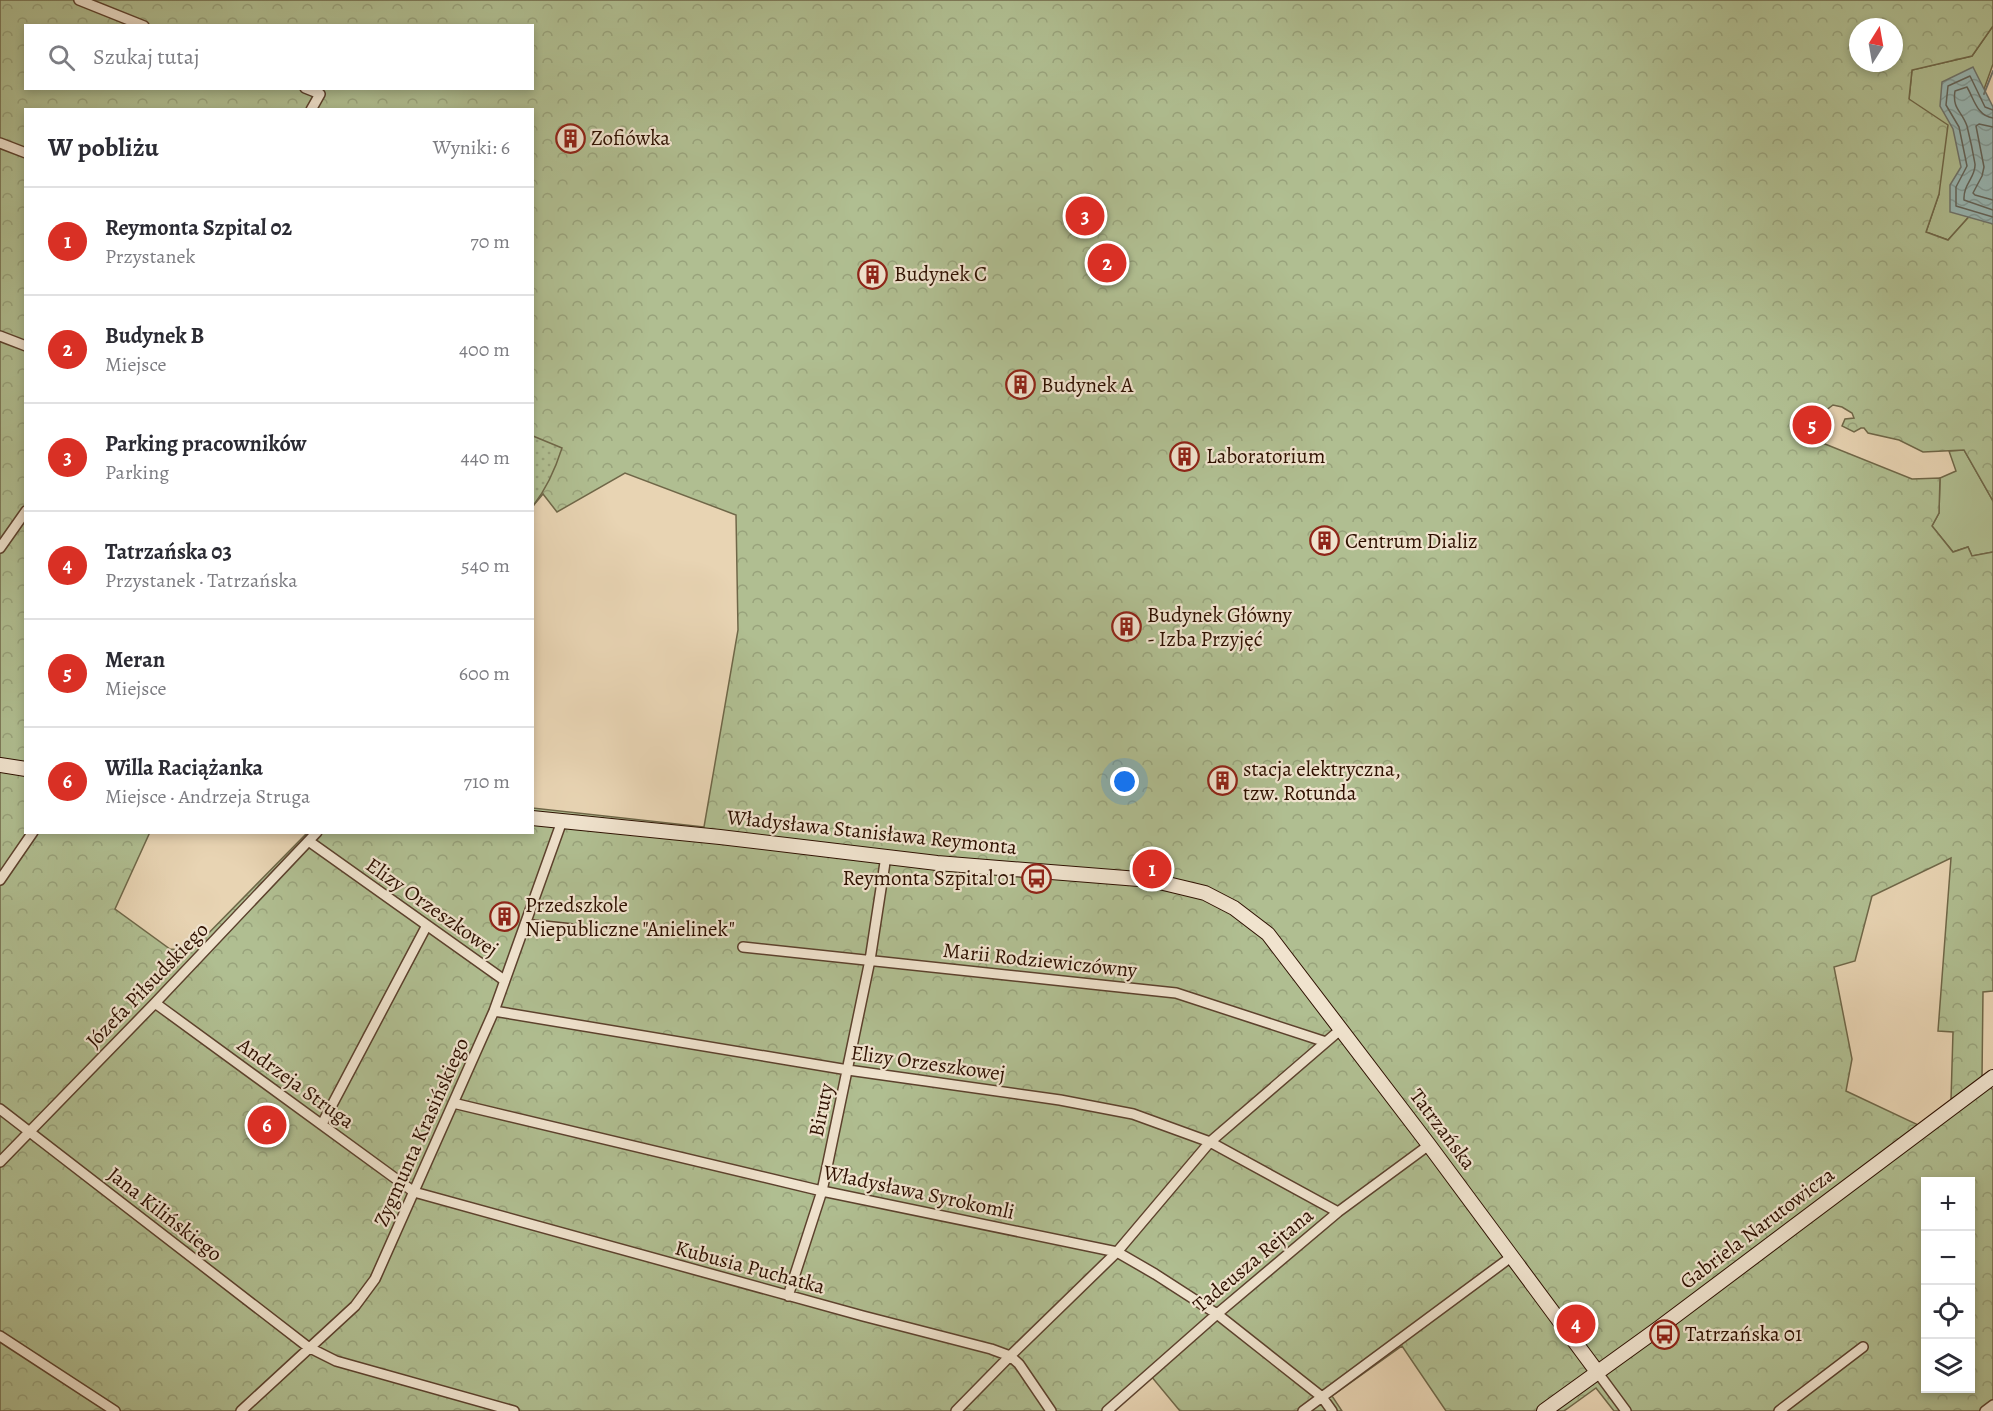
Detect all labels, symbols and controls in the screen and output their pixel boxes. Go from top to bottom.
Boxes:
north arrow [1849,18,1903,72]
search box [24,24,534,90]
icon: search [45,41,78,74]
text: Szukaj tutaj [93,42,199,72]
building icon: Zofiówka [554,122,586,154]
place label: Zofiówka [591,124,670,152]
text: W pobliżu [48,130,159,165]
text: Wyniki: 6 [433,134,510,161]
pin: 3 [1066,194,1104,238]
text: Reymonta Szpital 02 [105,213,292,243]
text: 1 [64,228,71,255]
text: 70 m [470,228,510,255]
pin: 2 [1088,240,1126,286]
text: Przystanek [105,243,195,270]
building icon: Budynek C [857,258,889,290]
place label: Budynek C [894,260,987,288]
text: Budynek B [105,321,204,351]
text: 2 [63,336,72,363]
text: 400 m [459,336,510,363]
text: Miejsce [105,351,167,378]
building icon: Budynek A [1004,369,1036,401]
place label: Budynek A [1041,371,1134,399]
pin: 5 [1792,402,1832,448]
text: Parking pracowników [105,429,306,459]
building icon: Laboratorium [1169,440,1201,472]
place label: Laboratorium [1206,442,1325,470]
text: 3 [63,444,72,471]
text: 440 m [461,444,510,471]
text: Parking [105,459,169,486]
building icon: Centrum Dializ [1308,525,1340,557]
place label: Centrum Dializ [1345,527,1478,555]
text: Tatrzańska 03 [105,537,232,567]
text: 4 [63,552,72,579]
text: 540 m [461,552,510,579]
text: Przystanek · Tatrzańska [105,567,297,594]
place label: Budynek Główny - Izba Przyjęć [1147,601,1293,653]
building icon: Budynek Główny - Izba Przyjęć [1110,611,1142,643]
text: Meran [105,645,165,675]
text: 5 [63,660,72,687]
text: 600 m [459,660,510,687]
text: Miejsce [105,675,167,702]
text: Willa Raciążanka [105,753,263,783]
place label: stacja elektryczna, tzw. Rotunda [1243,755,1401,807]
building icon: stacja elektryczna, tzw. Rotunda [1206,765,1238,797]
your location [1110,767,1139,796]
text: 6 [63,768,72,795]
text: 710 m [464,768,510,795]
text: Miejsce · Andrzeja Struga [105,783,310,810]
street label: Władysława Stanisława Reymonta [724,803,1019,861]
pin: 1 [1132,846,1172,892]
street label: Elizy Orzeszkowej [360,851,504,963]
bus stop icon: Reymonta Szpital 01 [1021,862,1053,894]
place label: Reymonta Szpital 01 [843,864,1016,892]
place label: Przedszkole Niepubliczne "Anielinek" [525,891,735,943]
building icon: Przedszkole Niepubliczne "Anielinek" [488,901,520,933]
street label: Józefa Piłsudskiego [80,916,214,1054]
street label: Marii Rodziewiczówny [942,936,1139,984]
street label: Andrzeja Struga [231,1030,360,1135]
street label: Zygmunta Krasińskiego [367,1033,475,1231]
street label: Elizy Orzeszkowej [849,1038,1007,1088]
street label: Biruty [802,1080,840,1139]
street label: Tatrzańska [1403,1083,1483,1175]
pin: 6 [248,1102,286,1148]
street label: Władysława Syrokomli [820,1158,1017,1226]
street label: Jana Kilińskiego [102,1160,228,1268]
street label: Gabriela Narutowicza [1674,1161,1840,1295]
map controls [1921,1177,1975,1393]
button: + [1921,1177,1975,1231]
street label: Tadeusza Rejtana [1187,1201,1319,1319]
button: − [1921,1231,1975,1285]
street label: Kubusia Puchatka [672,1234,828,1301]
button: locate [1921,1285,1975,1339]
pin: 4 [1556,1302,1596,1346]
bus stop icon: Tatrzańska 01 [1648,1318,1680,1350]
place label: Tatrzańska 01 [1685,1320,1802,1348]
button: layers [1921,1339,1975,1393]

